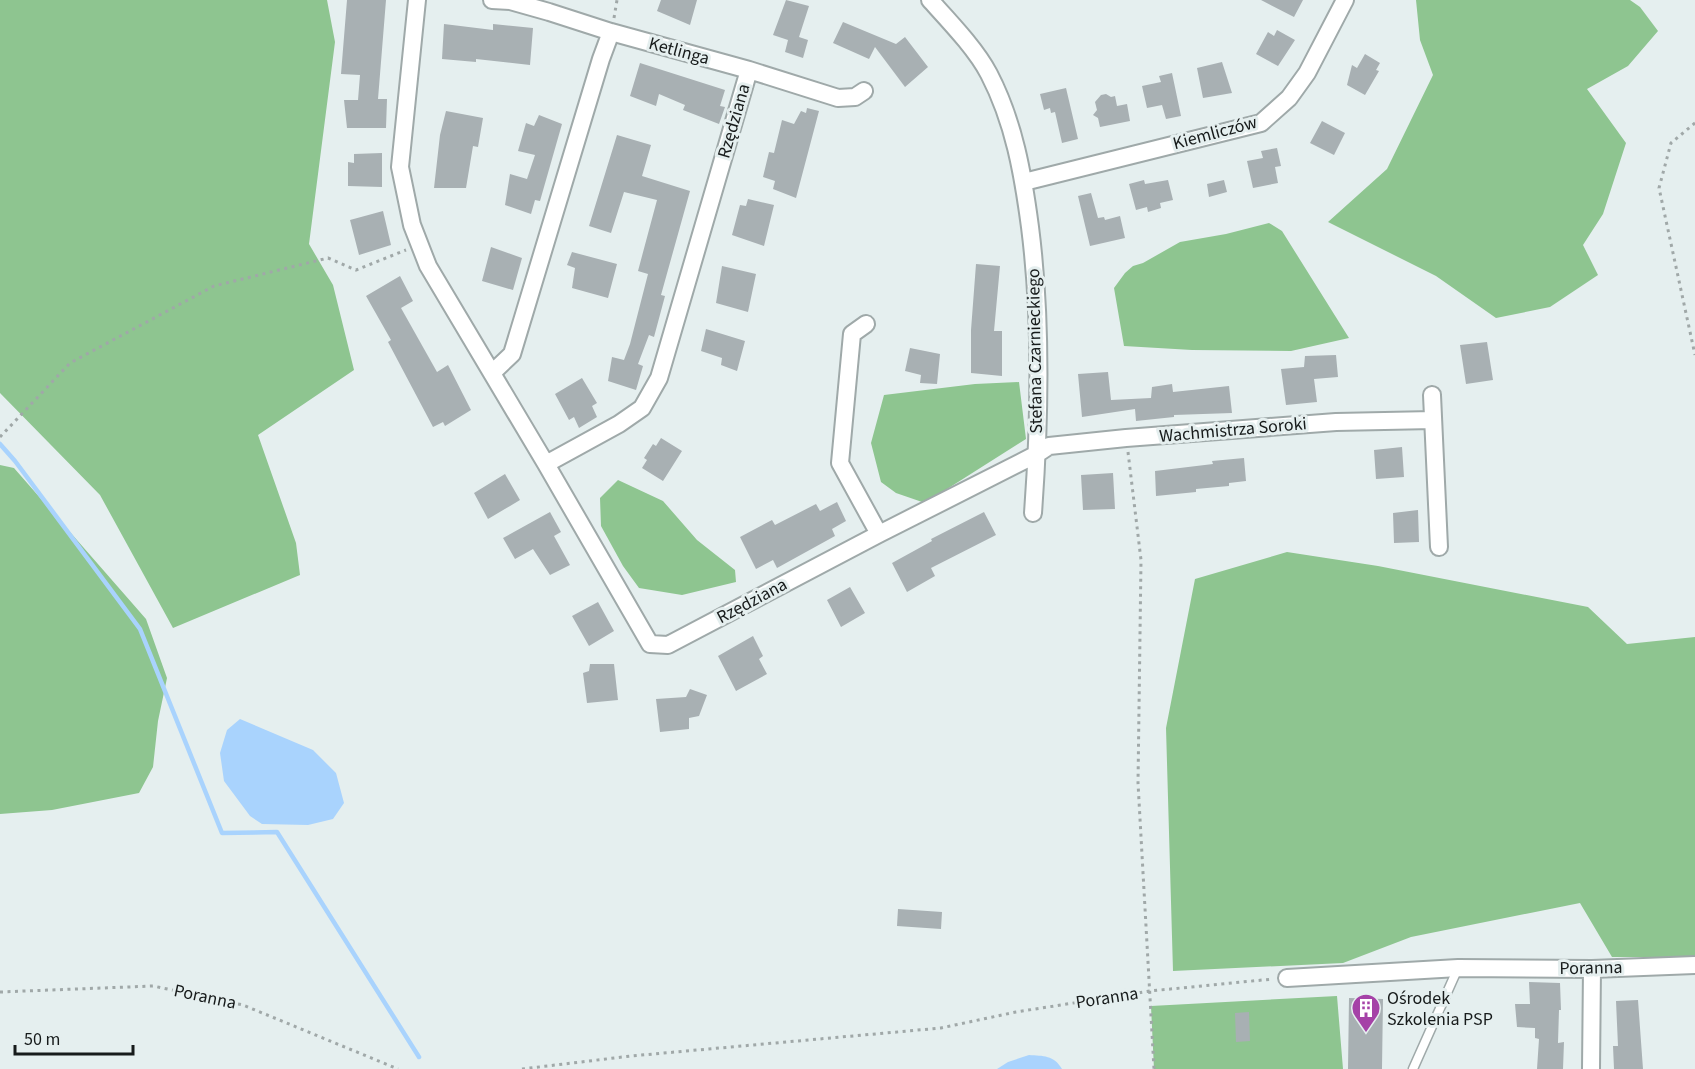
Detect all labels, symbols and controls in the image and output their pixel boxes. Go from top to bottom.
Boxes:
street label: Ketlinga [646,31,712,71]
street label: Rzędziana [711,81,757,161]
street label: Kiemliczów [1170,110,1260,156]
street label: Stefana Czarnieckiego [1021,268,1049,434]
street label: Wachmistrza Soroki [1158,411,1308,449]
street label: Rzędziana [712,572,792,630]
street label: Poranna [1559,955,1623,981]
street label: Poranna [172,978,238,1016]
street label: Poranna [1074,981,1140,1015]
place label: Ośrodek Szkolenia PSP [1387,986,1493,1032]
building icon: Ośrodek Szkolenia PSP [1350,992,1382,1034]
scale bar [15,1018,134,1056]
text: 50 m [24,1027,60,1052]

